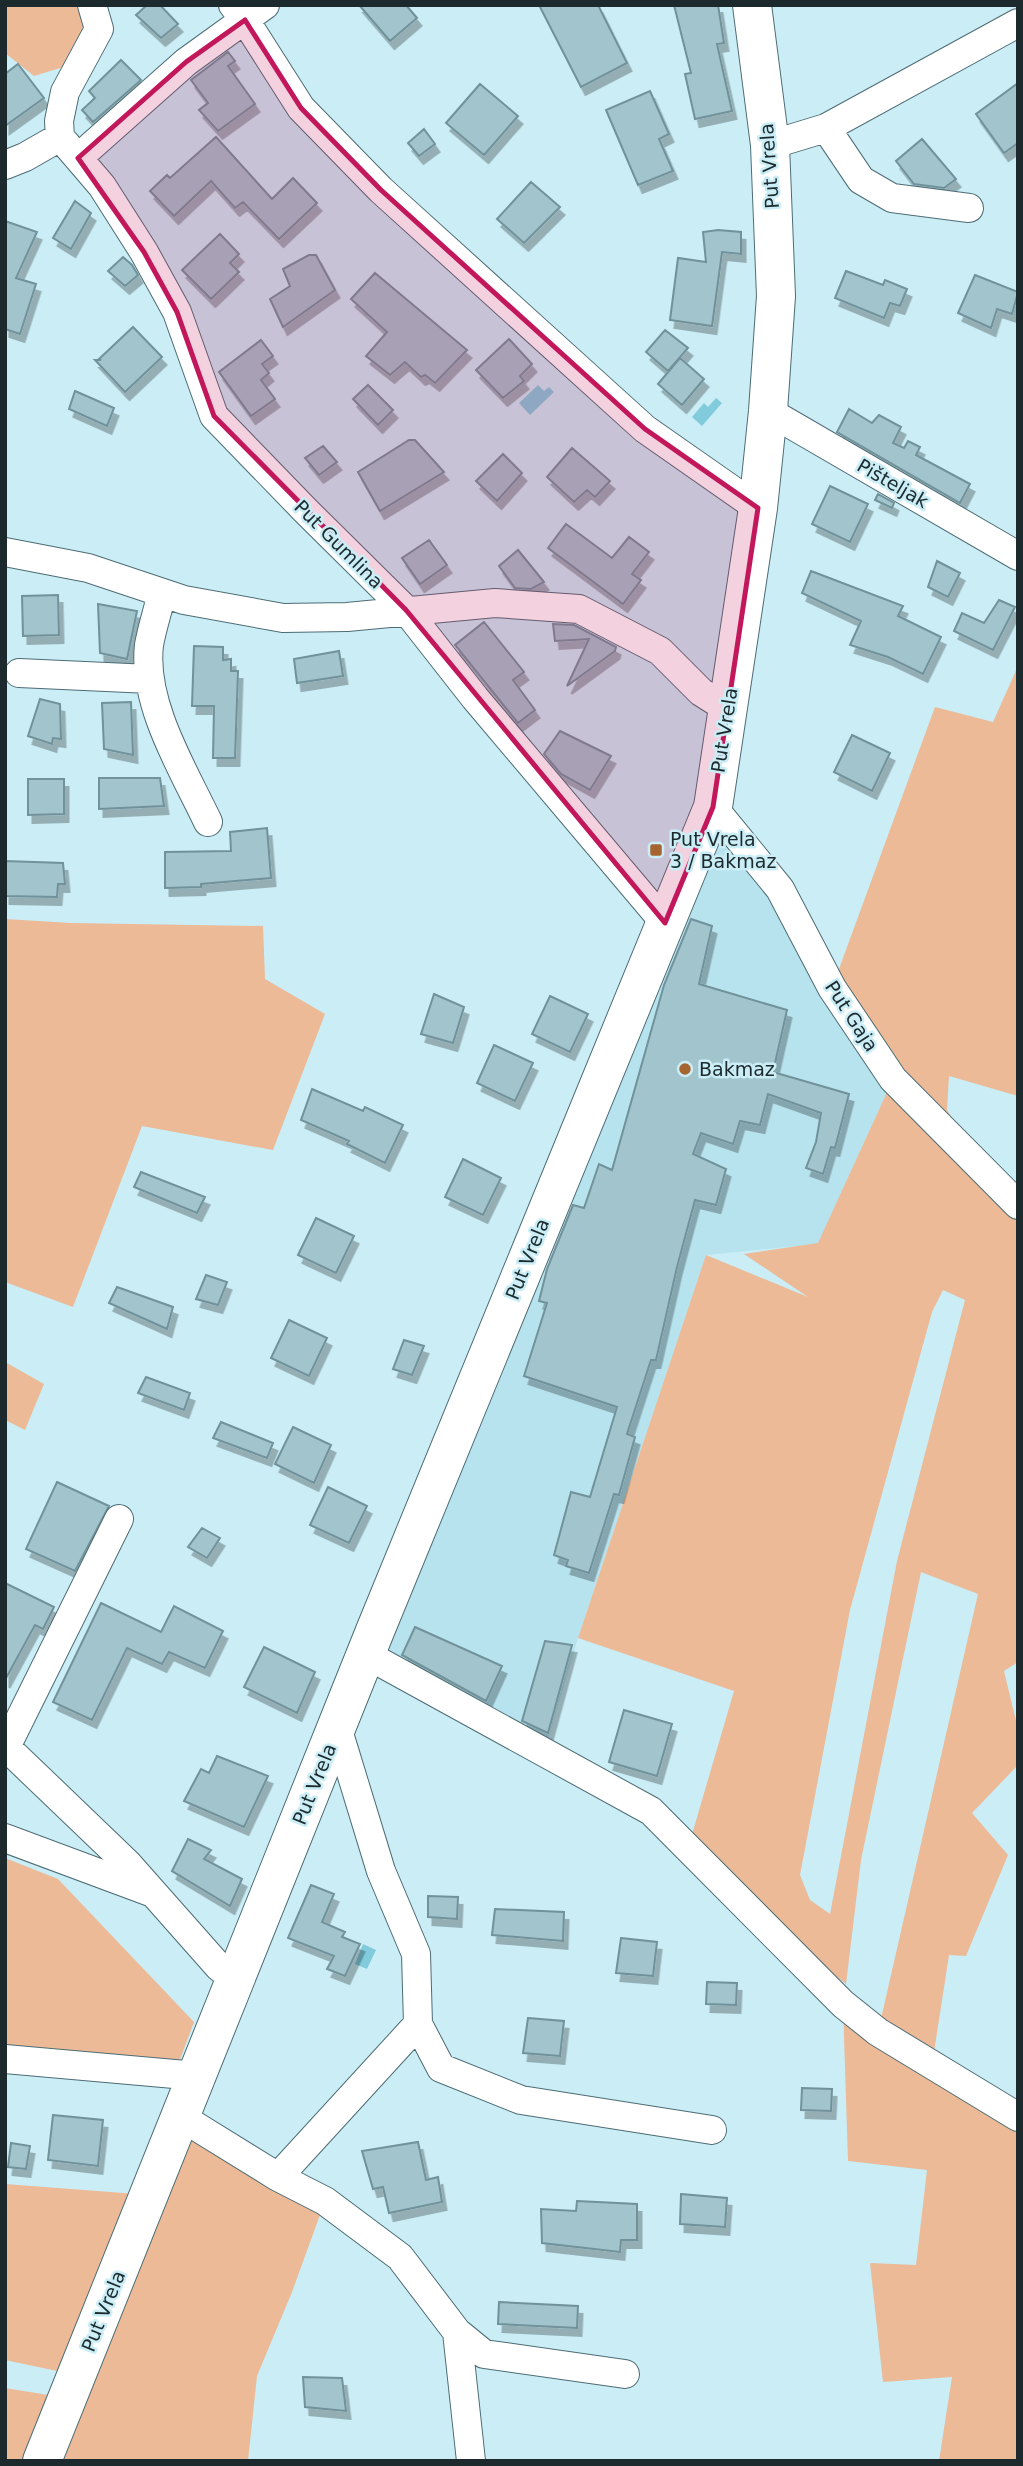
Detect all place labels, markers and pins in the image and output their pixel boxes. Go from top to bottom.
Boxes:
place label: Put Vrela 3 / Bakmaz [670,828,776,872]
marker: Put Vrela 3 / Bakmaz [648,842,664,858]
place label: Bakmaz [699,1058,775,1080]
marker: Bakmaz [677,1061,693,1077]

